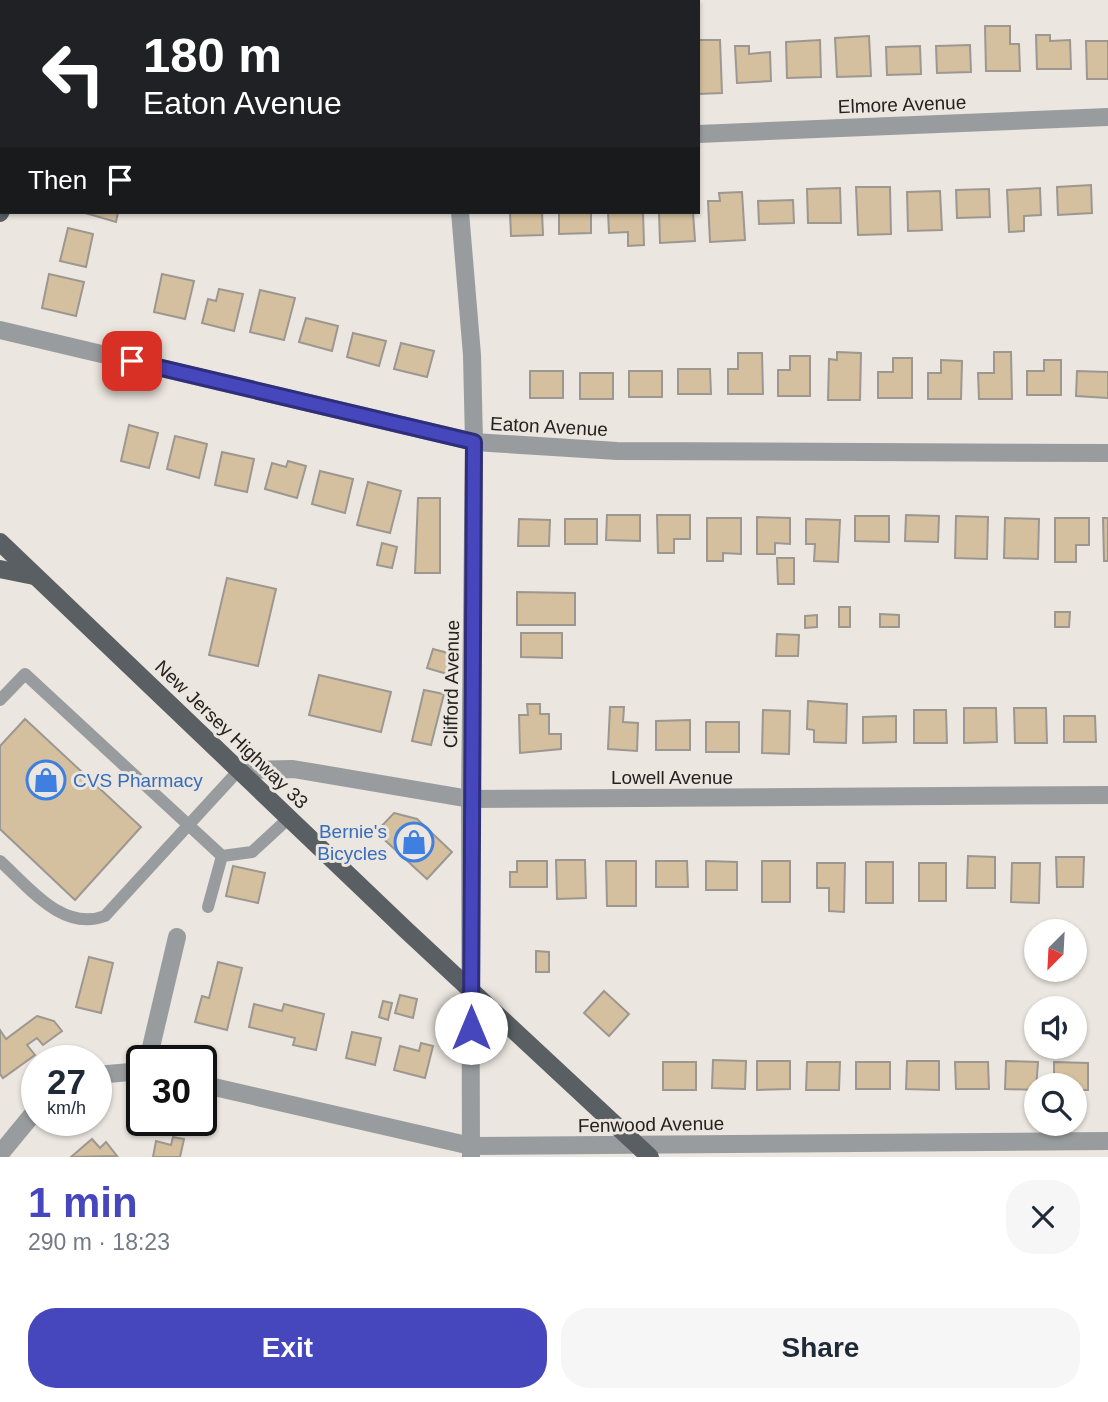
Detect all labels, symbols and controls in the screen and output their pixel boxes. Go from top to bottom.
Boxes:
icon: left [28,28,119,119]
text: 180 m [143,28,282,82]
text: Eaton Avenue [143,85,342,121]
street label: Elmore Avenue [837,92,967,117]
icon: arrive [101,161,139,199]
text: Then [28,165,87,195]
pin [102,331,162,391]
icon: arrive [113,342,151,380]
street label: Eaton Avenue [490,413,608,440]
street label: Clifford Avenue [440,620,463,748]
street label: New Jersey Highway 33 [151,656,312,813]
shop icon: CVS Pharmacy [25,759,67,801]
street label: Lowell Avenue [611,767,733,788]
place label: CVS Pharmacy [73,770,203,791]
place label: Bernie's Bicycles [317,821,387,864]
shop icon: Bernie's Bicycles [393,821,435,863]
north arrow [1024,919,1087,982]
map controls [1024,919,1087,1136]
position arrow [434,991,508,1065]
button: sound [1024,996,1087,1059]
speed limit sign: 30 [126,1045,217,1136]
text: 27 [47,1062,86,1101]
button: search [1024,1073,1087,1136]
text: km/h [47,1098,86,1118]
street label: Fenwood Avenue [578,1113,724,1136]
text: 1 min [28,1179,138,1226]
button: close [1006,1180,1080,1254]
text: 290 m · 18:23 [28,1229,170,1255]
button: Exit [28,1308,547,1388]
button: Share [561,1308,1080,1388]

